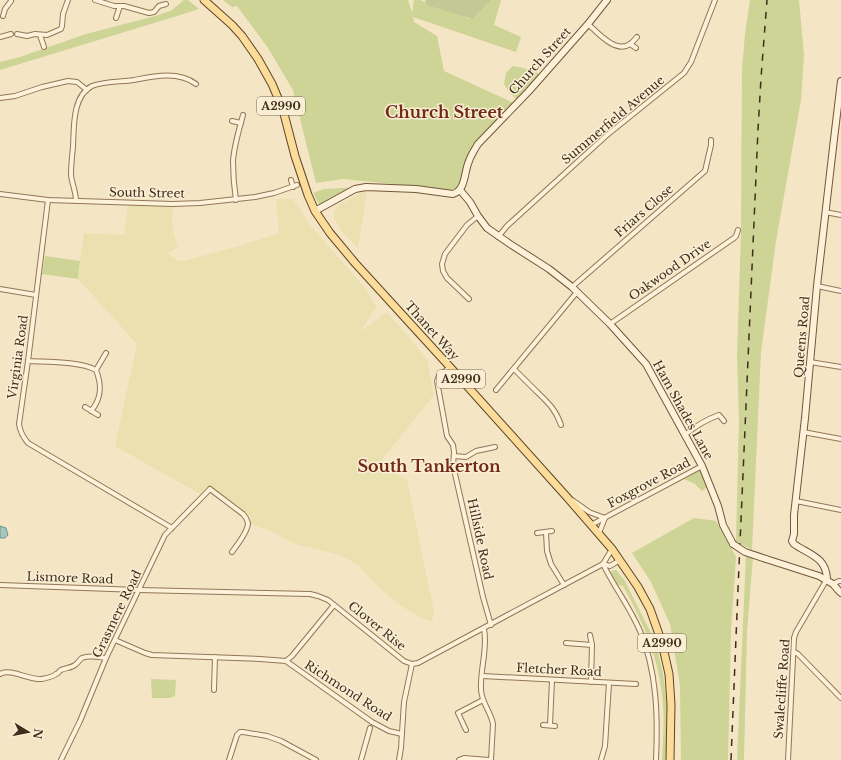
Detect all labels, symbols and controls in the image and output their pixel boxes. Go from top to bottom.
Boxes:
street label: Church Street [505,23,574,98]
street label: Summerfield Avenue [558,72,667,167]
road number: A2990 [257,97,305,115]
district label: Church Street [385,102,504,122]
street label: Friars Close [611,181,676,240]
street label: South Street [109,184,186,201]
street label: Oakwood Drive [626,236,714,304]
street label: Queens Road [790,295,813,379]
street label: Thanet Way [402,298,463,364]
street label: Virginia Road [4,314,31,401]
street label: Ham Shades Lane [650,358,717,462]
road number: A2990 [437,370,485,388]
street label: Foxgrove Road [605,454,693,511]
district label: South Tankerton [357,456,501,476]
street label: Hillside Road [465,497,496,581]
street label: Grasmere Road [89,567,144,660]
street label: Lismore Road [26,568,114,587]
street label: Clover Rise [345,598,409,653]
road number: A2990 [638,634,686,652]
street label: Swalecliffe Road [771,638,792,740]
street label: Richmond Road [302,657,395,724]
street label: Fletcher Road [516,660,602,679]
north arrow [8,712,48,752]
text: N [30,727,46,741]

